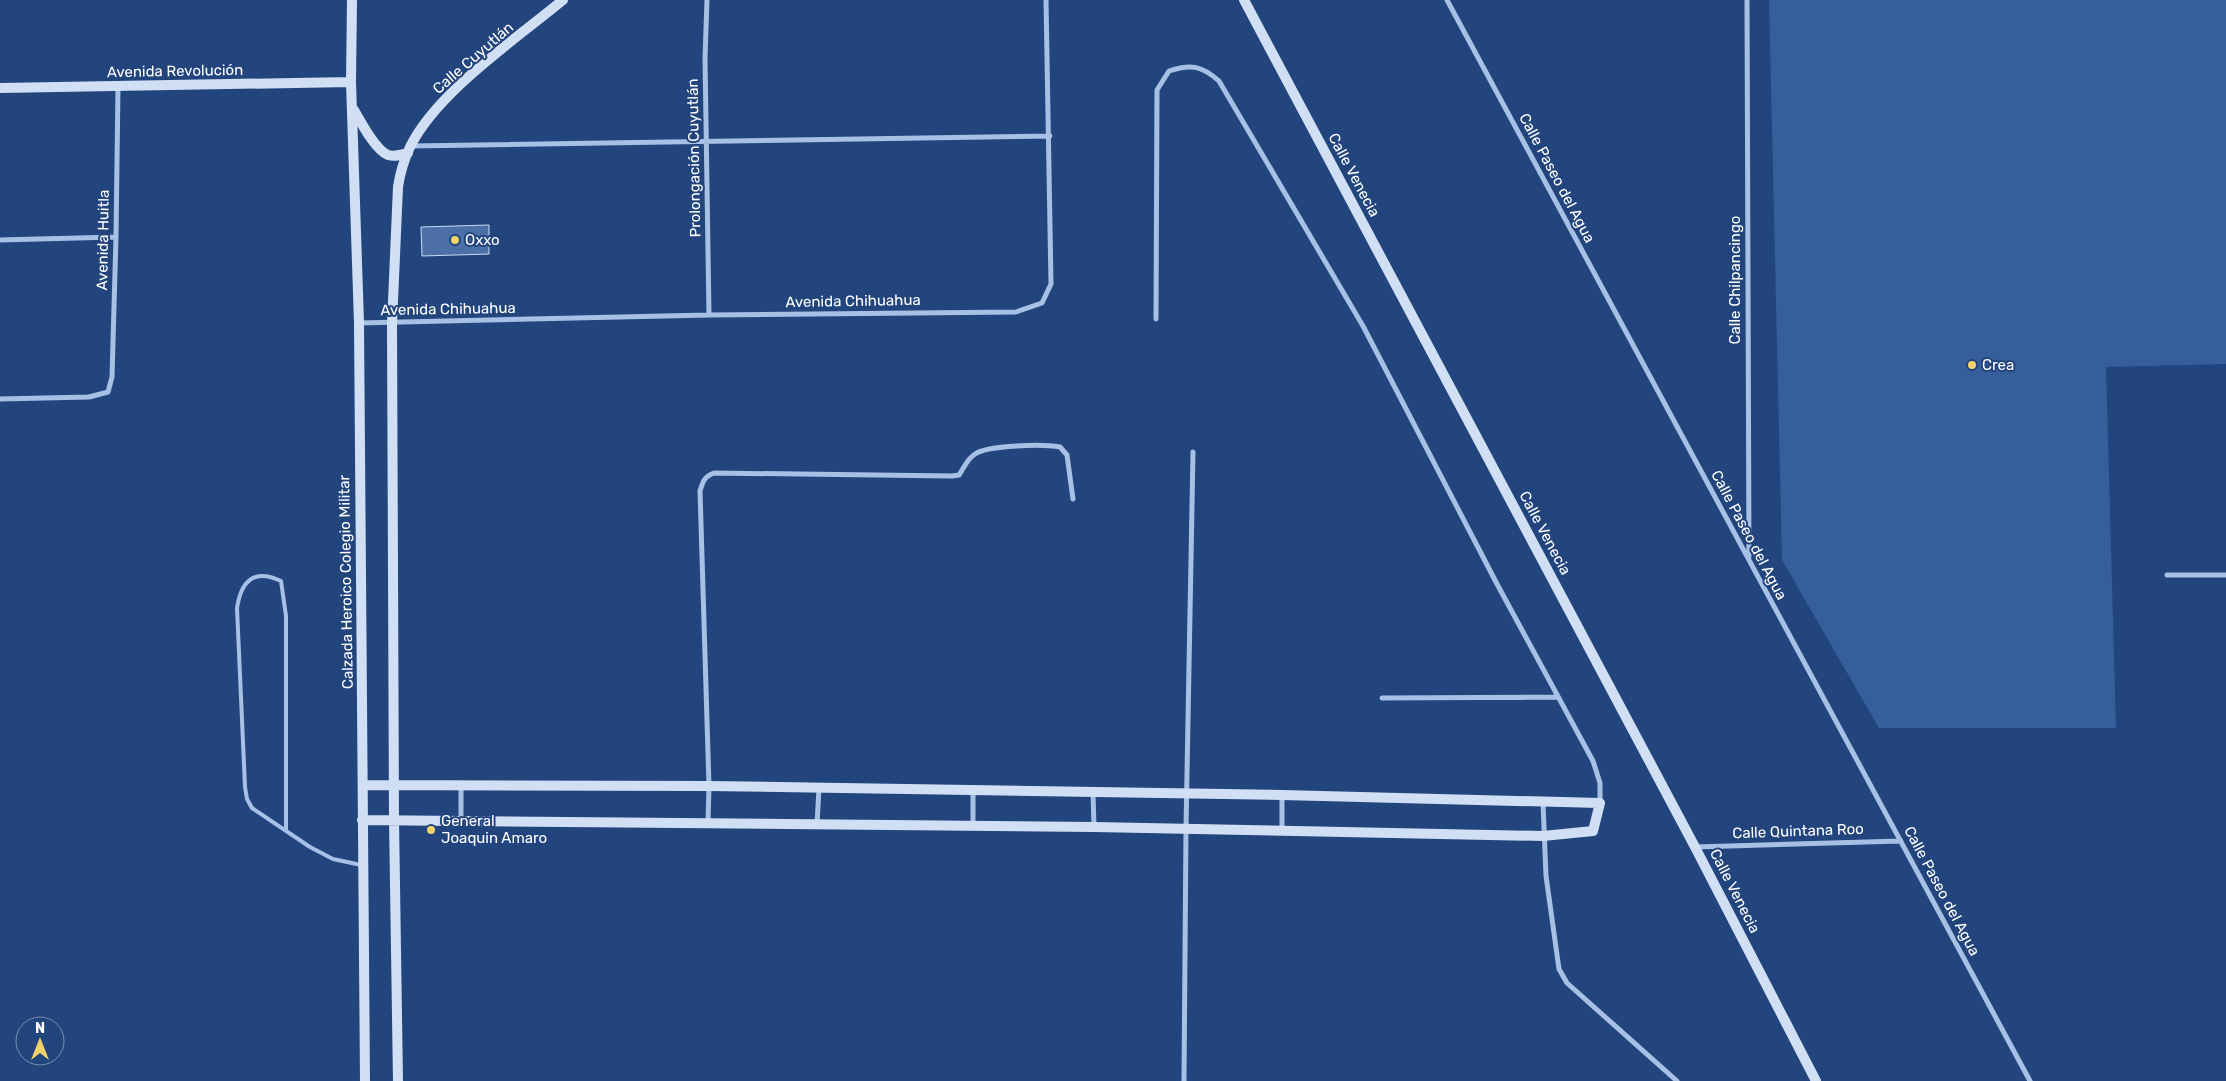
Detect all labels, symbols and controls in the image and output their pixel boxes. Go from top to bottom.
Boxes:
street label: Calle Cuyutlán [429,18,517,98]
street label: Avenida Revolución [107,61,243,81]
street label: Prolongación Cuyutlán [684,78,704,238]
street label: Calle Paseo del Agua [1515,110,1599,246]
street label: Calle Venecia [1324,130,1384,220]
street label: Avenida Huitla [93,189,113,291]
street label: Calle Chilpancingo [1726,216,1744,344]
place label: Oxxo [465,231,500,249]
marker: Oxxo [449,234,461,246]
street label: Avenida Chihuahua [785,291,921,311]
street label: Avenida Chihuahua [380,299,516,319]
place label: Crea [1982,356,2014,374]
marker: Crea [1966,359,1978,371]
street label: Calle Paseo del Agua [1707,467,1791,603]
street label: Calzada Heroico Colegio Militar [335,474,357,689]
street label: Calle Venecia [1515,488,1575,578]
place label: General Joaquin Amaro [441,812,547,847]
street label: Calle Quintana Roo [1732,820,1864,842]
street label: Calle Paseo del Agua [1900,823,1984,959]
marker: General Joaquin Amaro [425,824,437,836]
street label: Calle Venecia [1706,846,1764,936]
north arrow [15,1016,65,1066]
text: N [35,1020,45,1037]

